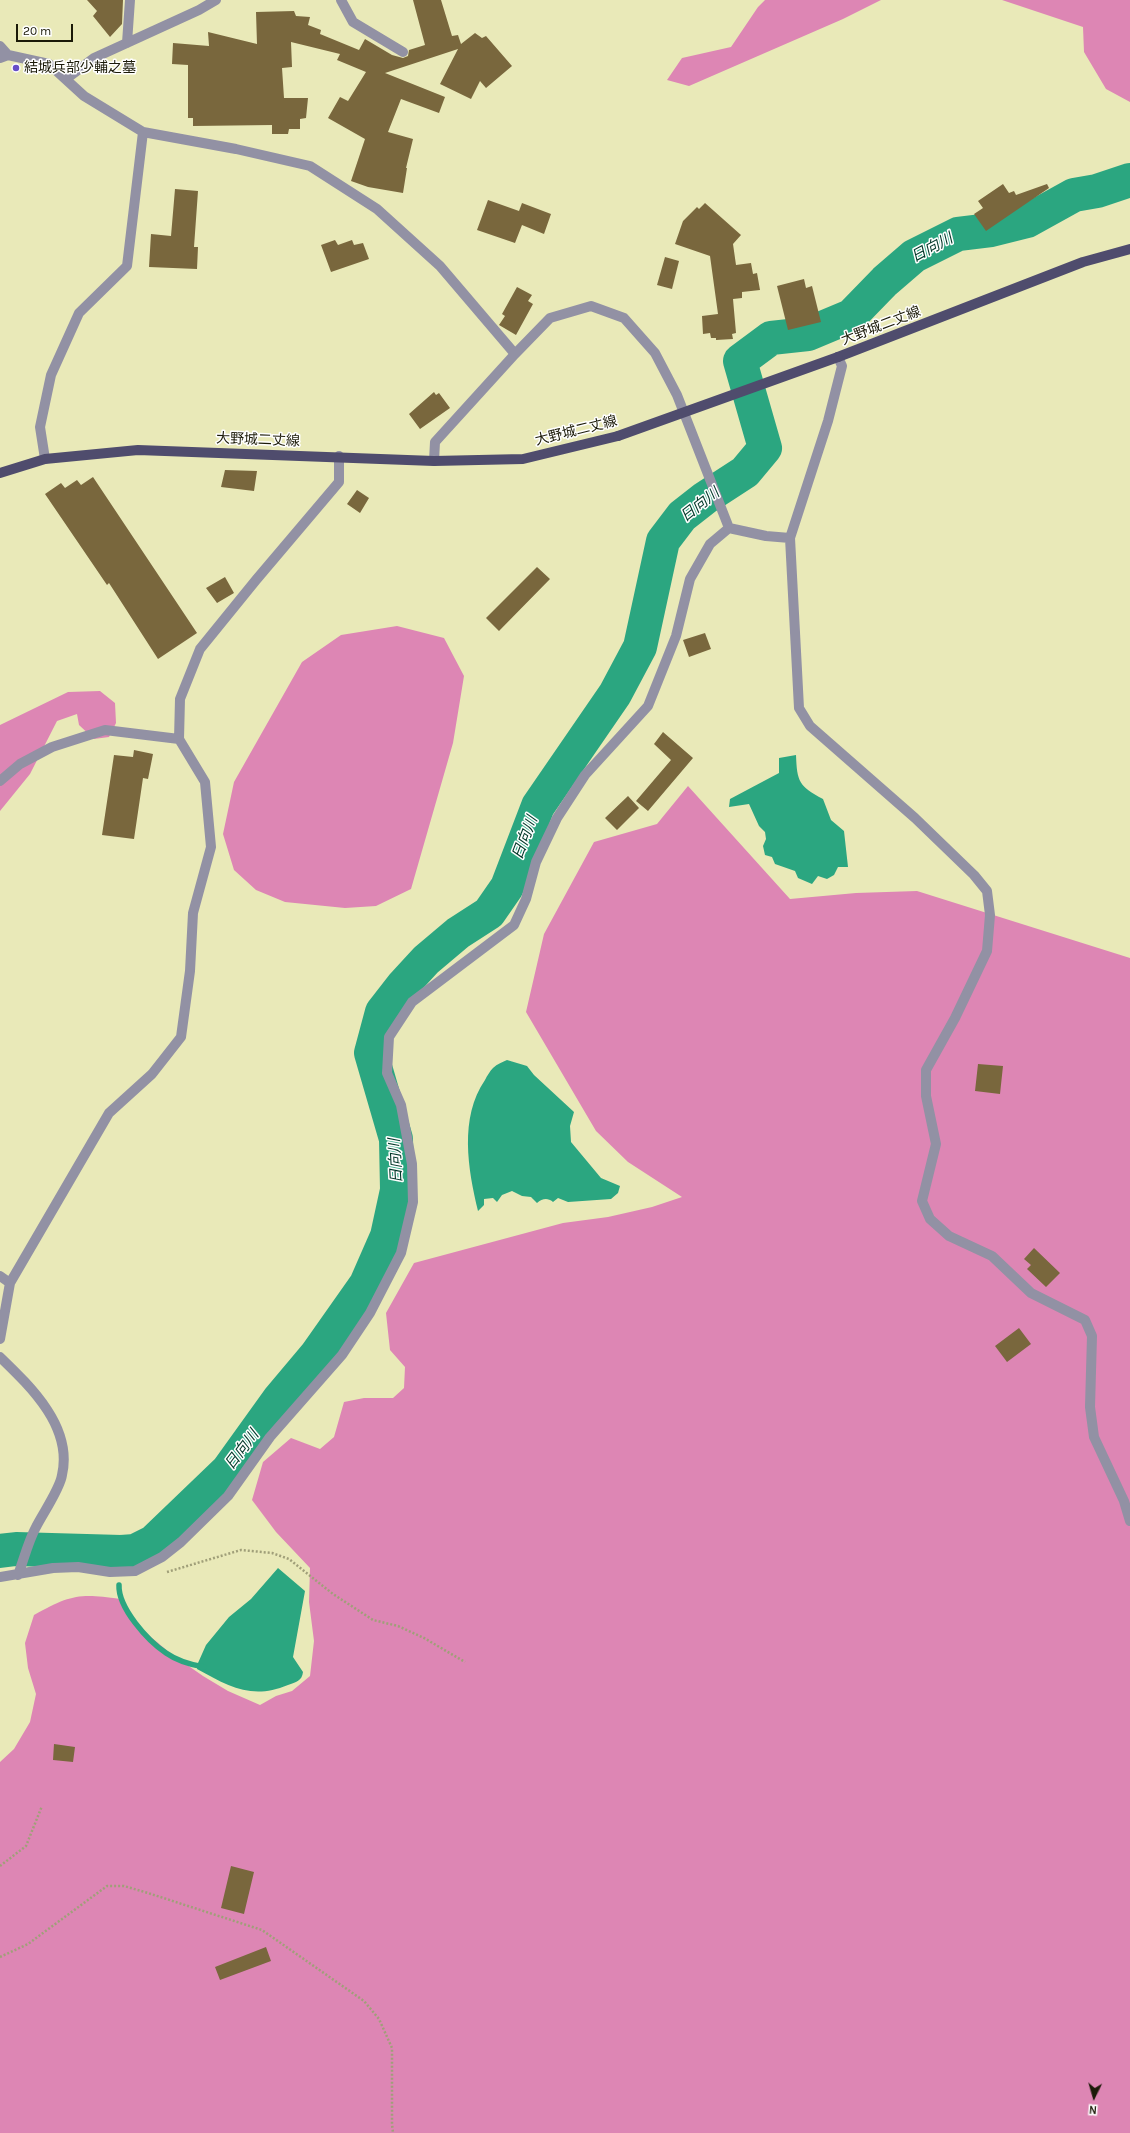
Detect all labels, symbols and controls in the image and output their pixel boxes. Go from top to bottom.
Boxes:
scale bar [18,16,75,42]
text: 20 m [23,24,51,38]
place label: 結城兵部少輔之墓 [24,60,136,76]
marker: 結城兵部少輔之墓 [11,63,21,73]
water label: 日向川 [908,229,956,267]
street label: 大野城二丈線 [839,303,923,349]
street label: 大野城二丈線 [533,413,619,449]
street label: 大野城二丈線 [216,430,300,450]
water label: 日向川 [677,484,723,526]
water label: 日向川 [509,814,541,862]
water label: 日向川 [386,1138,406,1184]
water label: 日向川 [221,1427,263,1473]
north arrow [1074,2077,1114,2117]
text: N [1088,2103,1097,2116]

